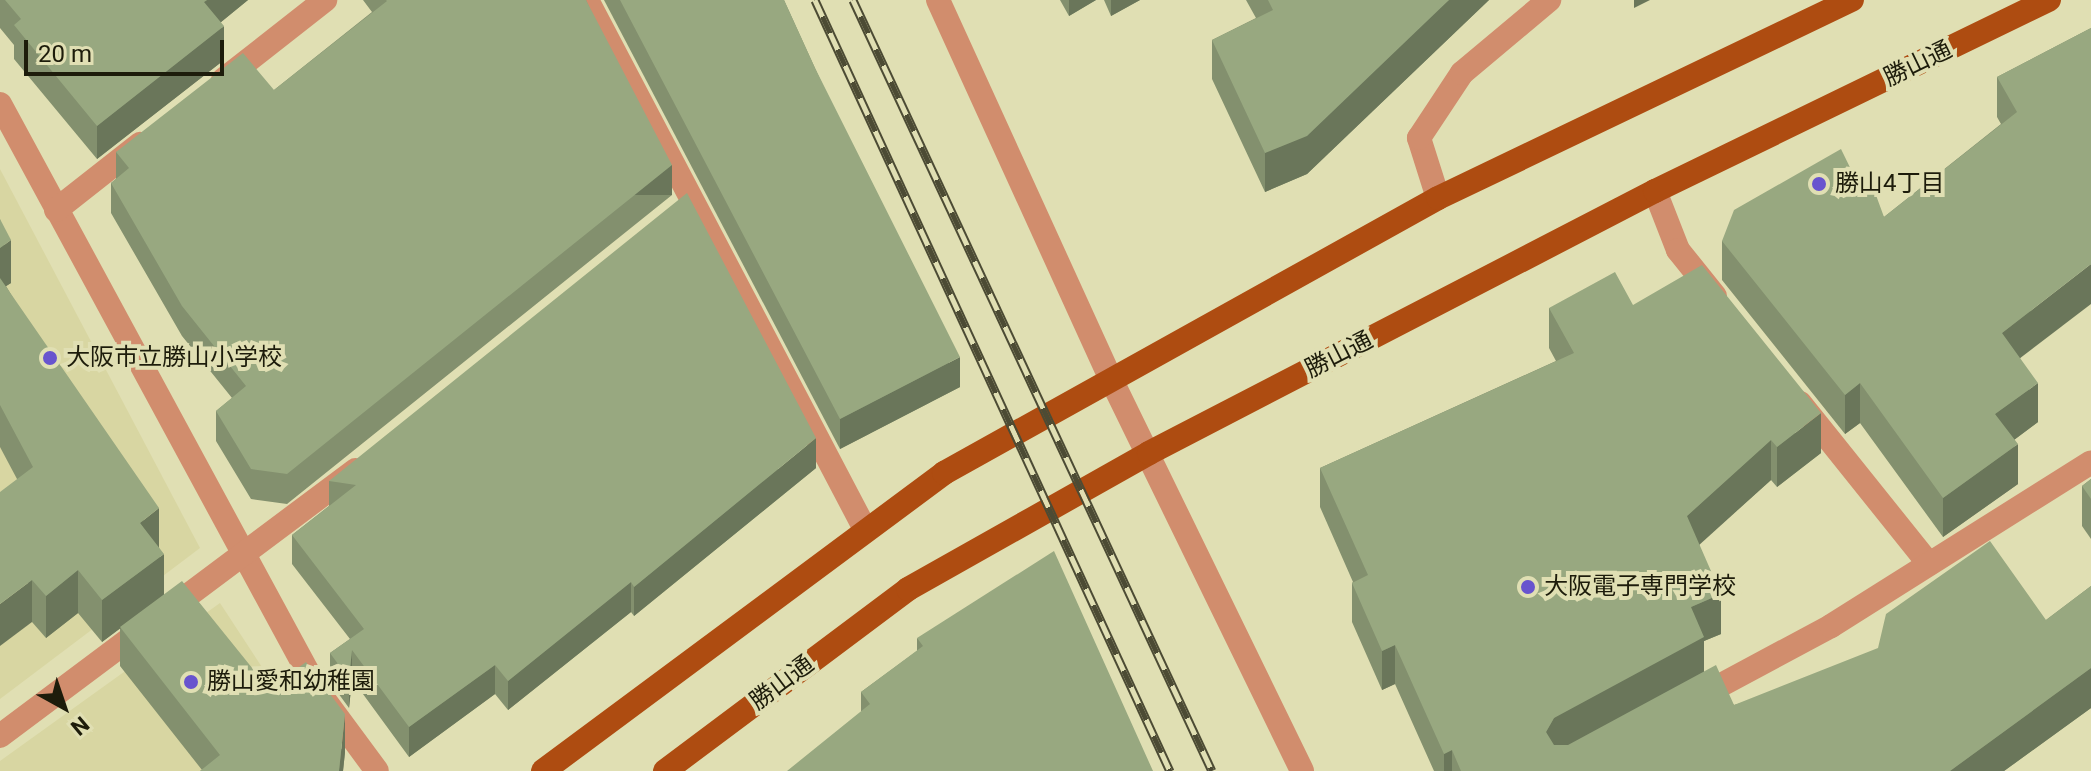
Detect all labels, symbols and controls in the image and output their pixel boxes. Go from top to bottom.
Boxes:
scale bar [28,24,228,74]
street label: 勝山通 [1879,35,1957,93]
text: 20 m [38,40,92,68]
place label: 勝山4丁目 [1835,170,1944,198]
marker: 勝山4丁目 [1810,175,1828,193]
street label: 勝山通 [1300,326,1378,384]
place label: 大阪市立勝山小学校 [66,344,282,372]
marker: 大阪市立勝山小学校 [41,349,59,367]
place label: 大阪電子専門学校 [1544,573,1736,601]
marker: 大阪電子専門学校 [1519,578,1537,596]
street label: 勝山通 [745,650,819,716]
north arrow [24,667,104,747]
place label: 勝山愛和幼稚園 [207,668,375,696]
marker: 勝山愛和幼稚園 [182,673,200,691]
text: N [66,711,94,740]

